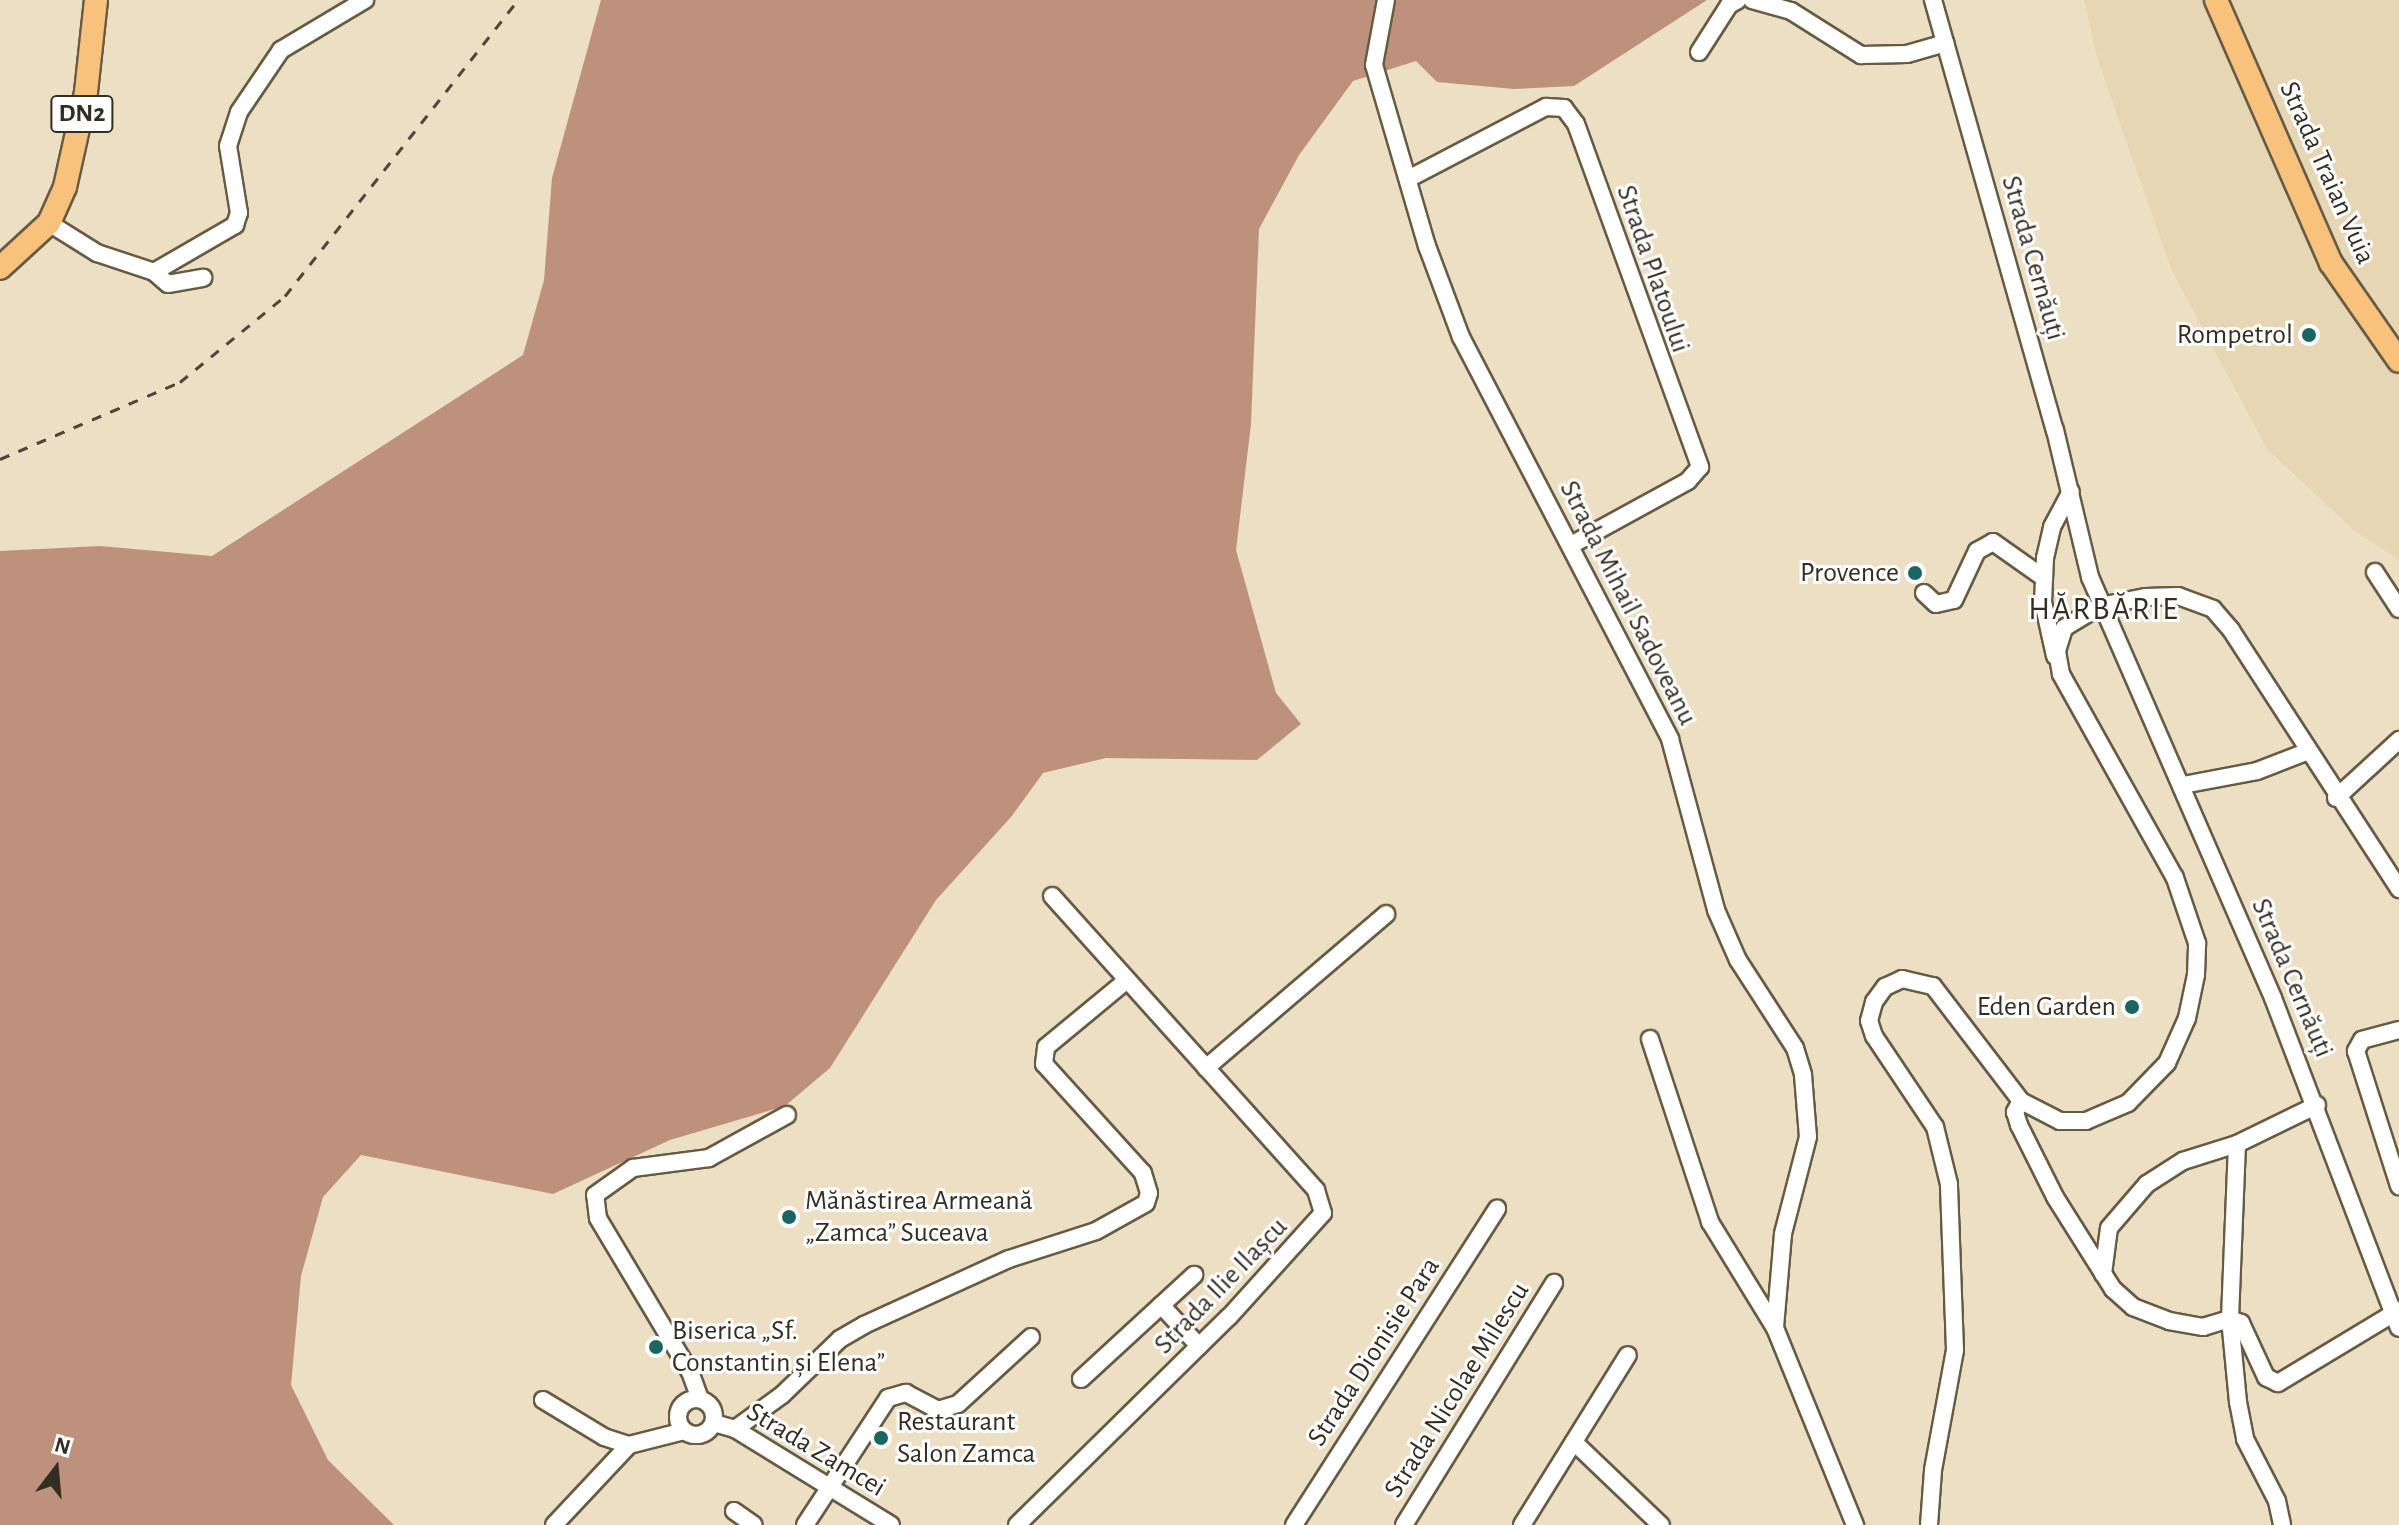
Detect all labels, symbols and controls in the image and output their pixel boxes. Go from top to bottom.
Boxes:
street label: Strada Traian Vuia [2272,76,2382,270]
road number: DN2 [50,92,114,136]
street label: Strada Cernăuți [1994,172,2072,344]
street label: Strada Platoului [1609,181,1697,357]
place label: Rompetrol [2177,318,2293,352]
marker: Rompetrol [2300,326,2318,344]
street label: Strada Mihail Sadoveanu [1552,475,1704,731]
place label: Provence [1800,556,1899,590]
marker: Provence [1906,564,1924,582]
district label: HĂRBĂRIE [2028,590,2180,628]
street label: Strada Cernăuți [2243,894,2341,1062]
place label: Eden Garden [1977,990,2116,1024]
marker: Eden Garden [2123,998,2141,1016]
place label: Mănăstirea Armeană „Zamca” Suceava [805,1184,1033,1250]
marker: Mănăstirea Armeană „Zamca” Suceava [780,1208,798,1226]
street label: Strada Ilie Ilașcu [1147,1211,1295,1361]
street label: Strada Dionisie Para [1300,1251,1448,1453]
street label: Strada Nicolae Milescu [1377,1276,1537,1504]
place label: Biserica „Sf. Constantin și Elena” [672,1314,885,1380]
marker: Biserica „Sf. Constantin și Elena” [647,1338,665,1356]
street label: Strada Zamcei [740,1395,892,1505]
place label: Restaurant Salon Zamca [897,1405,1035,1471]
north arrow [16,1429,96,1509]
marker: Restaurant Salon Zamca [872,1429,890,1447]
text: N [52,1433,73,1459]

